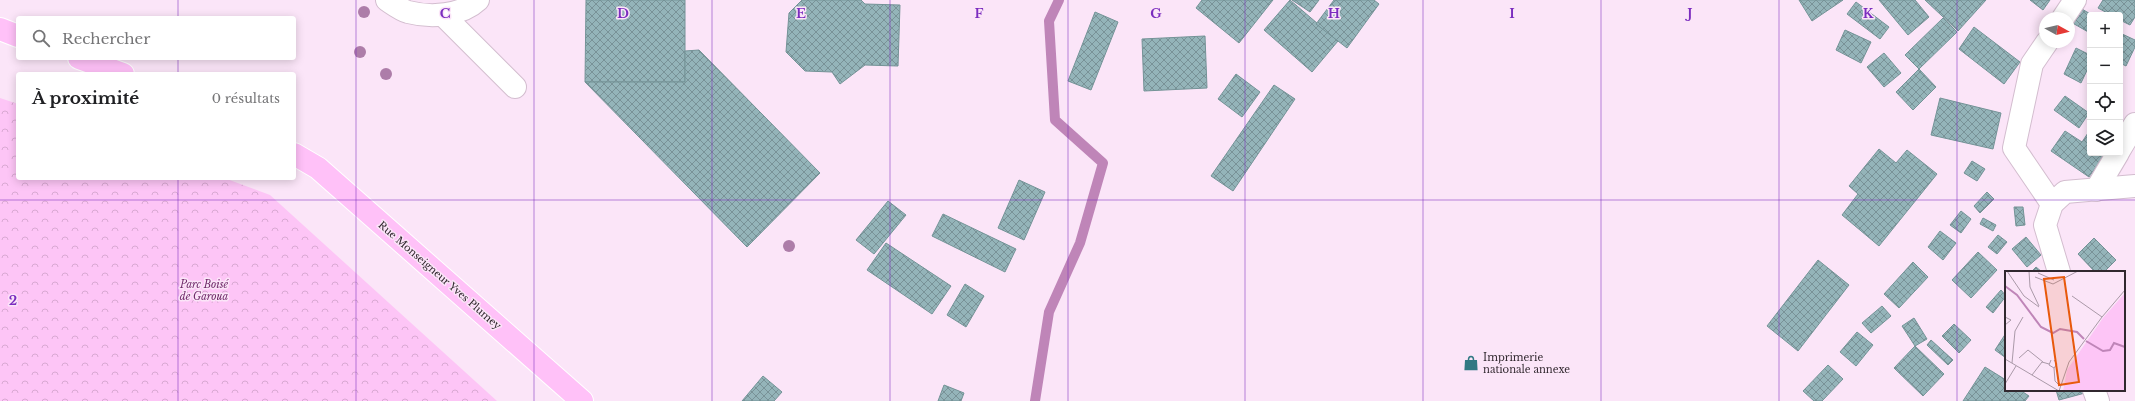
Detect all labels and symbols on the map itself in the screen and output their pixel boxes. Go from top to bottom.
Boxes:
text: C [440,5,451,22]
text: D [617,5,629,22]
text: E [796,5,806,22]
text: F [975,5,984,22]
text: G [1150,5,1162,22]
text: H [1328,5,1340,22]
text: I [1509,5,1515,22]
text: J [1684,5,1693,22]
text: K [1863,5,1874,22]
north arrow [2039,12,2075,48]
street label: Rue Monseigneur Yves Plumey [376,218,504,333]
inset map [2005,271,2125,391]
park label: Parc Boisé de Garoua [179,278,229,303]
text: 2 [9,292,17,309]
place label: Imprimerie nationale annexe [1483,351,1570,376]
shop icon: Imprimerie nationale annexe [1462,354,1480,372]

